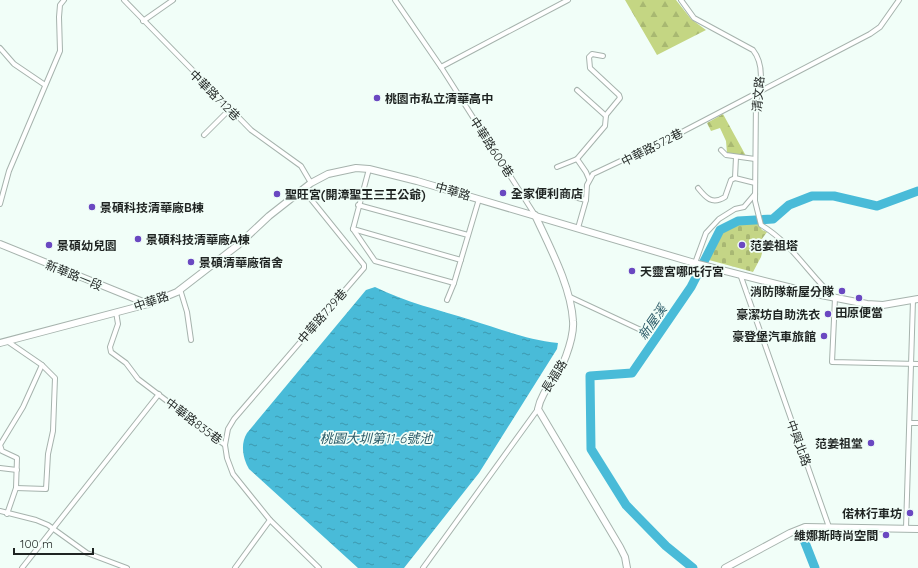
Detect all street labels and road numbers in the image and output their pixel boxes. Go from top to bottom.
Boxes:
street label: 中華路712巷 [186,66,244,124]
street label: 清文路 [749,75,767,113]
street label: 中華路600巷 [467,114,517,180]
street label: 中華路572巷 [619,125,685,169]
street label: 中華路 [434,179,472,203]
street label: 新華路一段 [43,257,105,293]
street label: 中華路729巷 [294,286,350,346]
street label: 中華路 [132,288,170,314]
street label: 長福路 [538,357,570,395]
street label: 中華路835巷 [163,395,225,447]
street label: 中興北路 [784,418,814,468]

